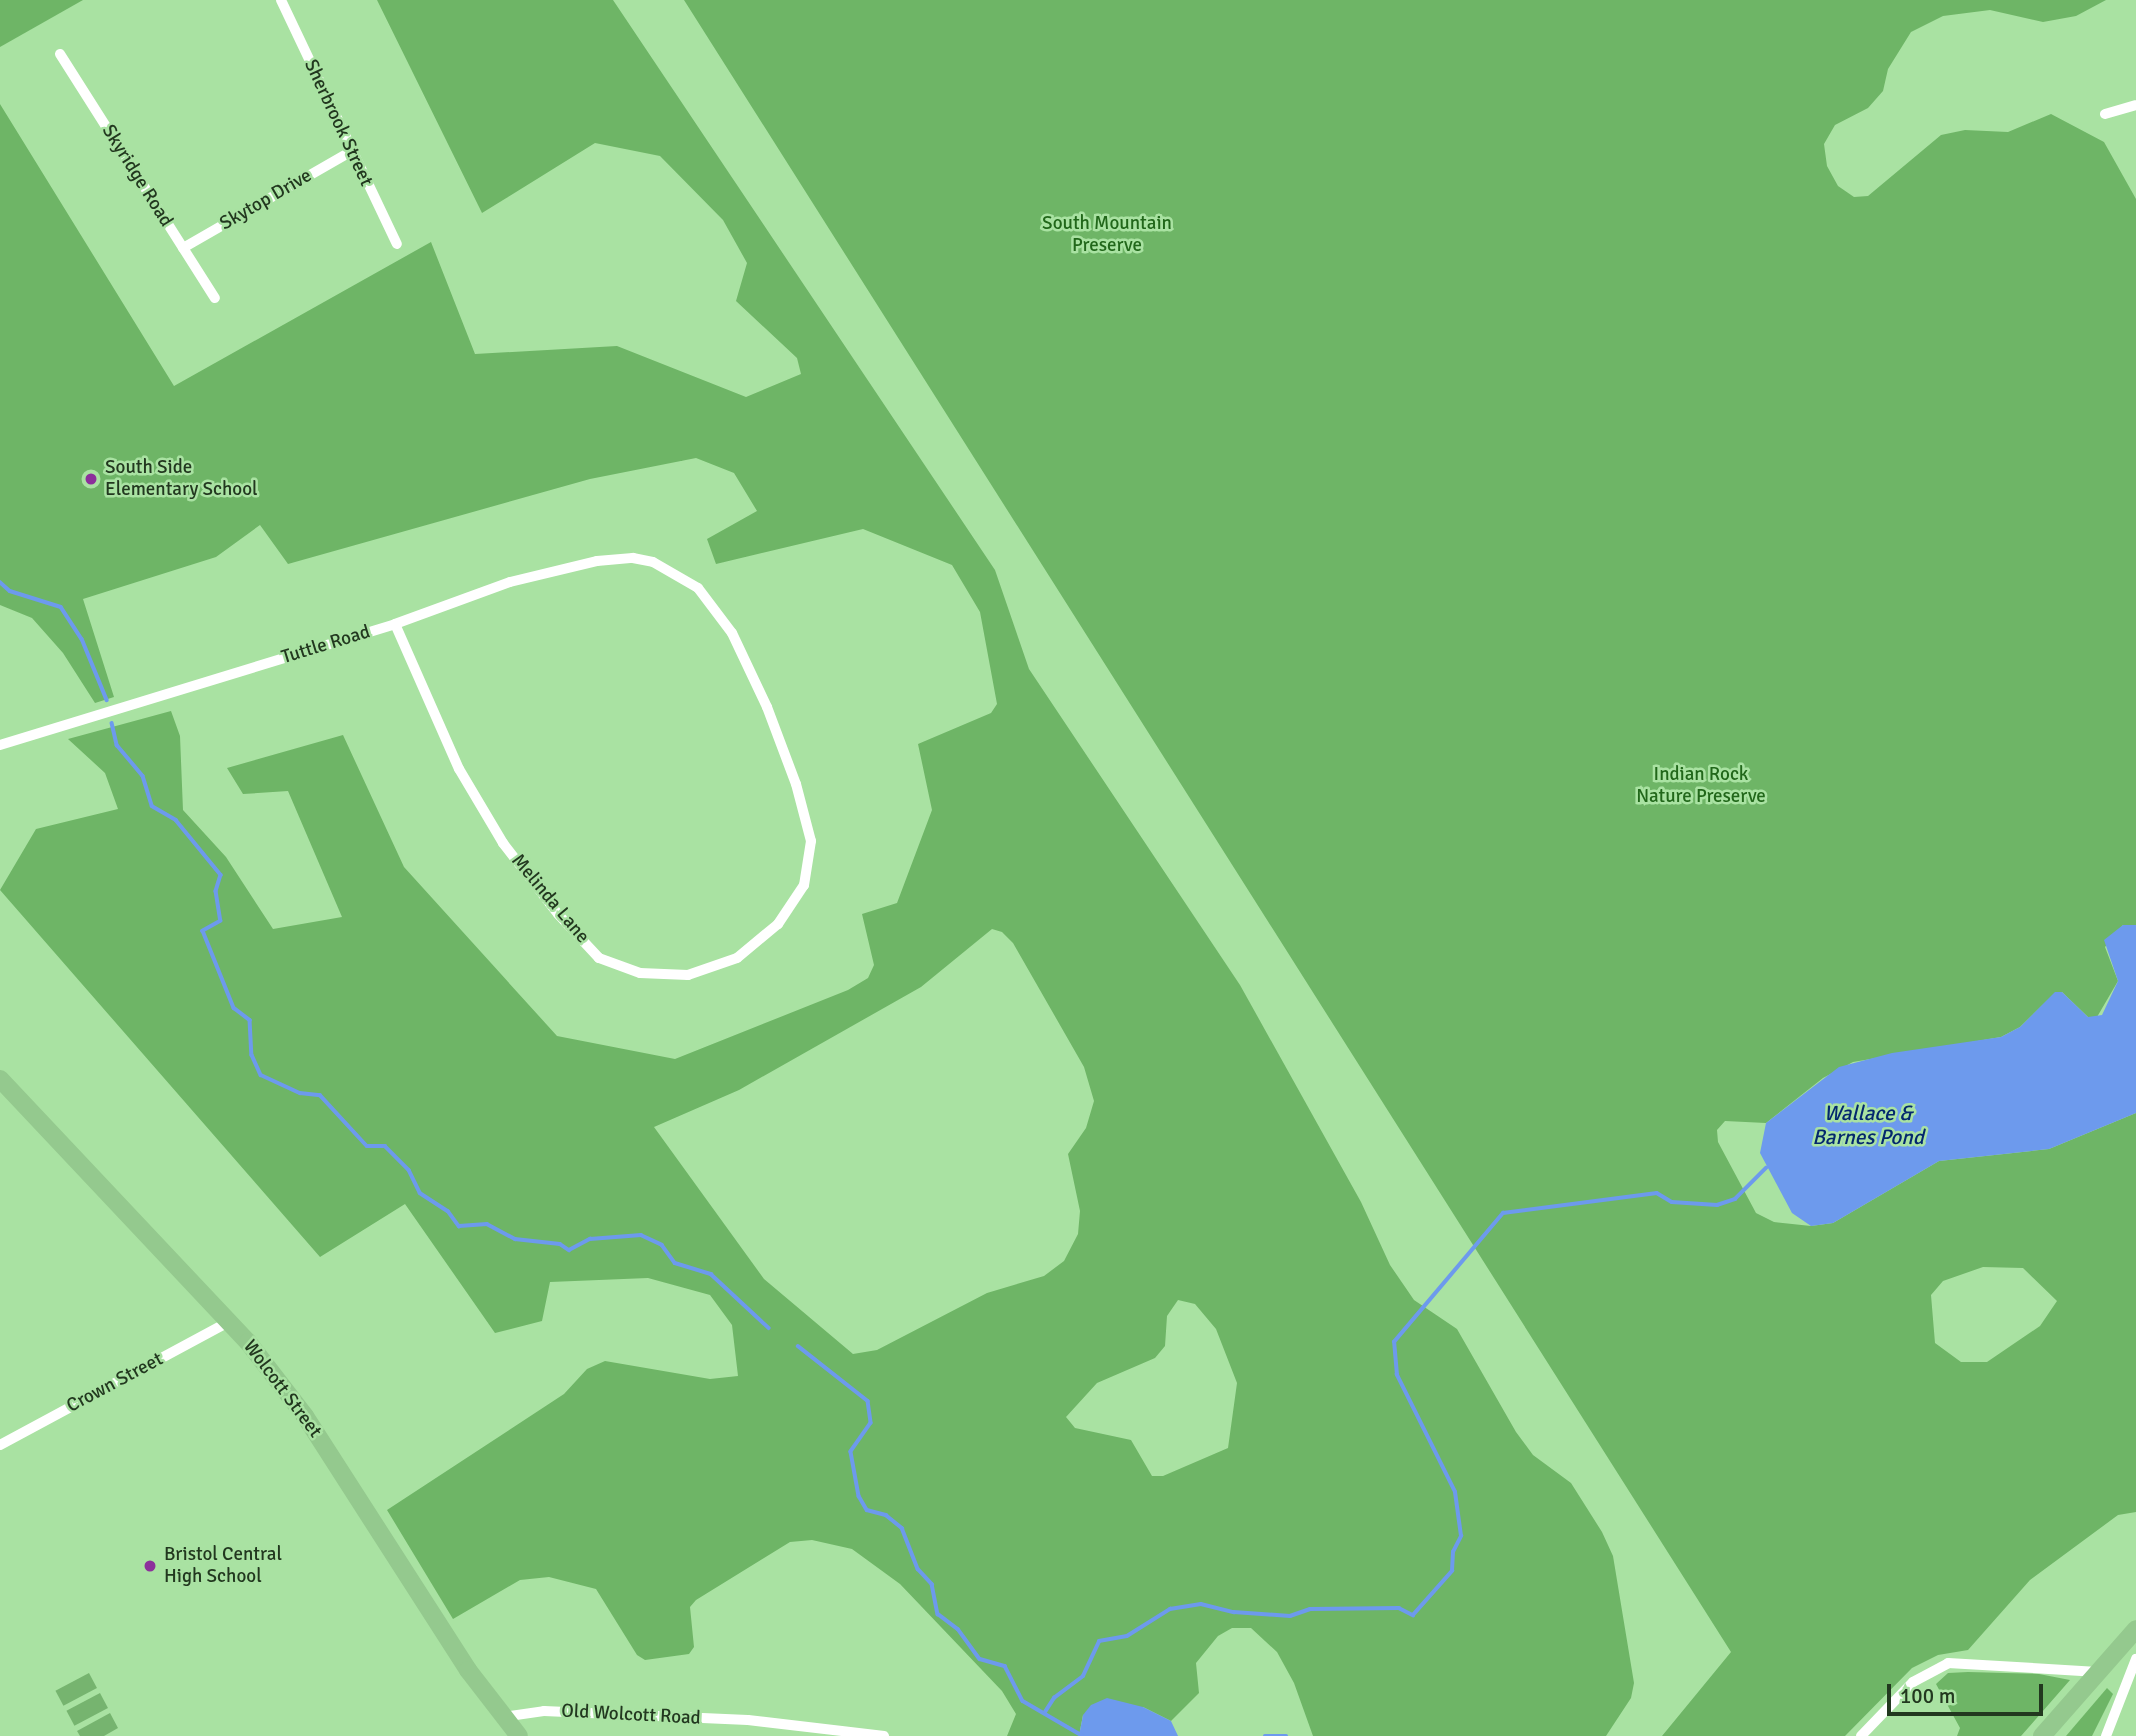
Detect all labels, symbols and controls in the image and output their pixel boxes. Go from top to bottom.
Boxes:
street label: Sherbrook Street [299,56,377,190]
street label: Skyridge Road [97,121,177,231]
street label: Skytop Drive [216,165,316,235]
park label: South Mountain Preserve [1042,213,1172,257]
place label: South Side Elementary School [105,457,258,501]
marker: South Side Elementary School [83,471,99,487]
street label: Tuttle Road [279,621,373,669]
park label: Indian Rock Nature Preserve [1636,764,1766,808]
street label: Melinda Lane [506,850,594,948]
water label: Wallace & Barnes Pond [1812,1100,1924,1150]
street label: Wolcott Street [238,1336,326,1442]
street label: Crown Street [63,1348,167,1418]
place label: Bristol Central High School [164,1544,282,1588]
marker: Bristol Central High School [142,1558,158,1574]
scale bar [1891,1670,2047,1714]
text: 100 m [1900,1683,1955,1709]
street label: Old Wolcott Road [561,1700,701,1730]

